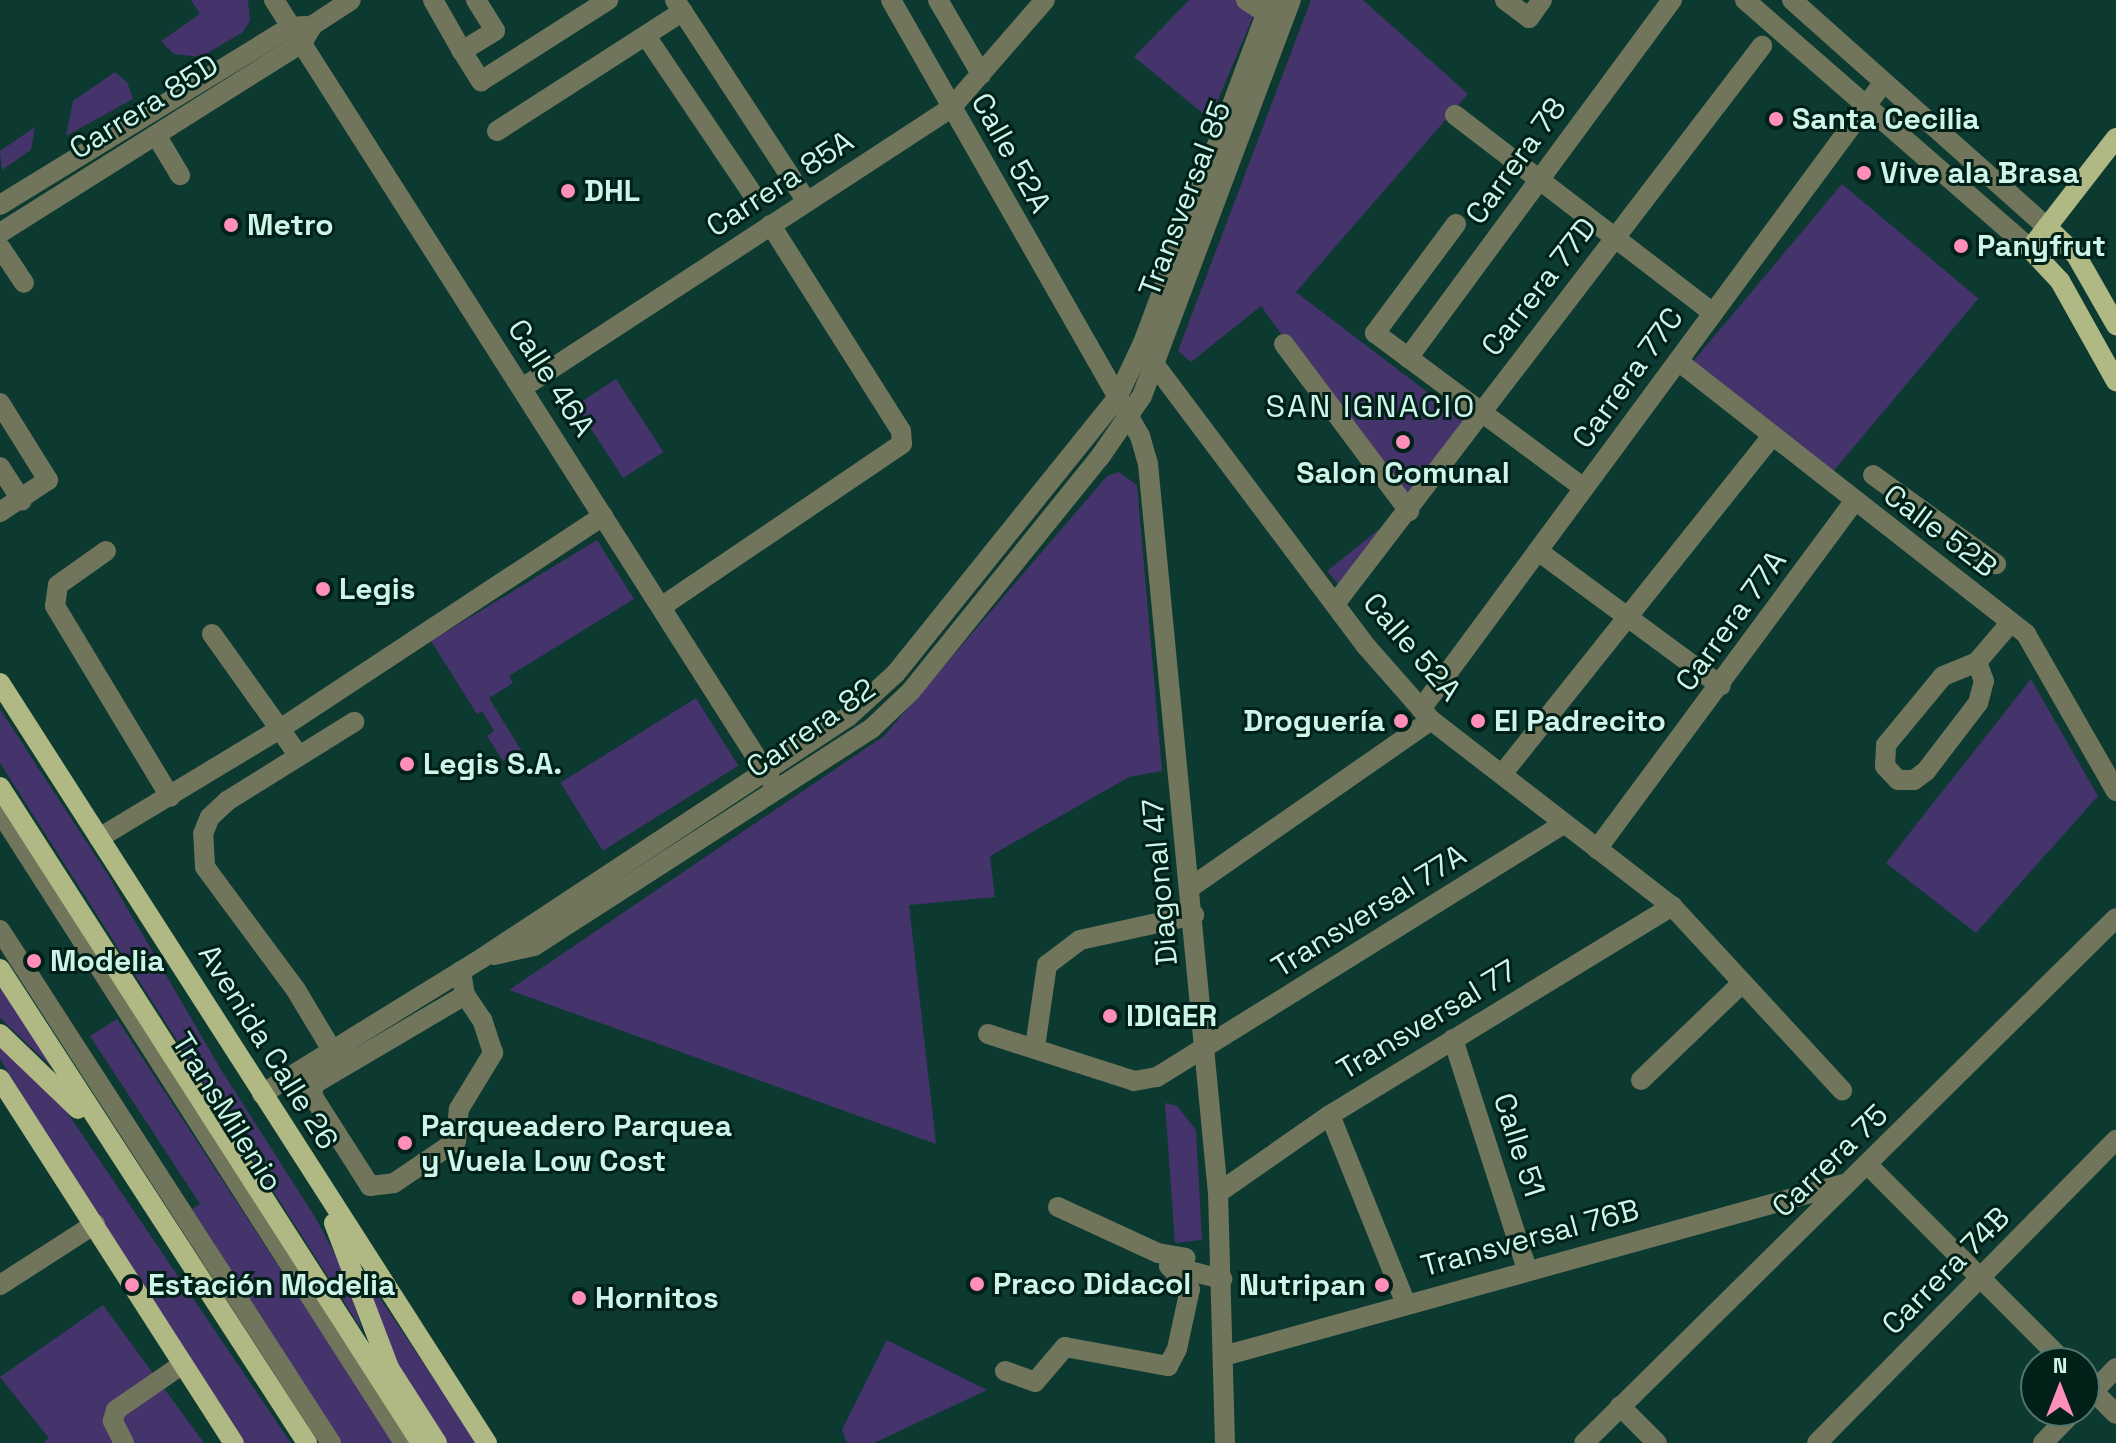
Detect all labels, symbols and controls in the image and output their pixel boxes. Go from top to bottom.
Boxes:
street label: Carrera 85D [63,47,225,167]
street label: Calle 52A [963,87,1059,219]
street label: Carrera 78 [1458,91,1574,231]
street label: Transversal 85 [1131,96,1239,302]
place label: Santa Cecilia [1792,101,1980,137]
marker: Santa Cecilia [1767,110,1785,128]
street label: Carrera 85A [700,123,860,245]
place label: Vive ala Brasa [1880,155,2079,191]
marker: Vive ala Brasa [1855,164,1873,182]
place label: DHL [584,173,640,209]
marker: DHL [559,182,577,200]
place label: Metro [247,207,334,243]
street label: Carrera 77D [1474,211,1604,363]
marker: Metro [222,216,240,234]
place label: Panyfrut [1977,228,2106,264]
marker: Panyfrut [1952,237,1970,255]
street label: Carrera 77C [1565,301,1691,455]
street label: Calle 46A [500,313,602,443]
district label: SAN IGNACIO [1266,387,1476,425]
marker: Salon Comunal [1394,433,1412,451]
place label: Salon Comunal [1296,455,1510,491]
street label: Calle 52B [1876,477,2004,585]
street label: Carrera 77A [1668,544,1794,698]
place label: Legis [339,571,415,607]
marker: Legis [314,580,332,598]
street label: Calle 52A [1355,586,1469,708]
street label: Carrera 82 [740,671,882,785]
place label: Droguería [1243,703,1385,739]
place label: El Padrecito [1494,703,1666,739]
marker: Droguería [1392,712,1410,730]
marker: El Padrecito [1469,712,1487,730]
place label: Legis S.A. [423,746,562,782]
marker: Legis S.A. [398,755,416,773]
street label: Diagonal 47 [1135,797,1185,967]
street label: Transversal 77A [1265,837,1473,985]
street label: Avenida Calle 26 [191,938,345,1156]
place label: Modelia [50,943,165,979]
marker: Modelia [25,952,43,970]
street label: Transversal 77 [1331,952,1523,1088]
place label: IDIGER [1126,998,1217,1034]
marker: IDIGER [1101,1007,1119,1025]
street label: TransMilenio [164,1026,290,1198]
street label: Calle 51 [1485,1089,1553,1201]
street label: Carrera 75 [1765,1097,1895,1225]
place label: Parqueadero Parquea y Vuela Low Cost [421,1108,732,1178]
marker: Parqueadero Parquea y Vuela Low Cost [396,1134,414,1152]
street label: Transversal 76B [1417,1192,1643,1284]
street label: Carrera 74B [1875,1200,2017,1342]
place label: Praco Didacol [993,1266,1191,1302]
place label: Estación Modelia [148,1267,395,1303]
place label: Nutripan [1239,1267,1366,1303]
marker: Praco Didacol [968,1275,986,1293]
marker: Estación Modelia [123,1276,141,1294]
marker: Nutripan [1373,1276,1391,1294]
place label: Hornitos [595,1280,719,1316]
marker: Hornitos [570,1289,588,1307]
north arrow [2020,1347,2100,1427]
text: N [2053,1351,2067,1379]

